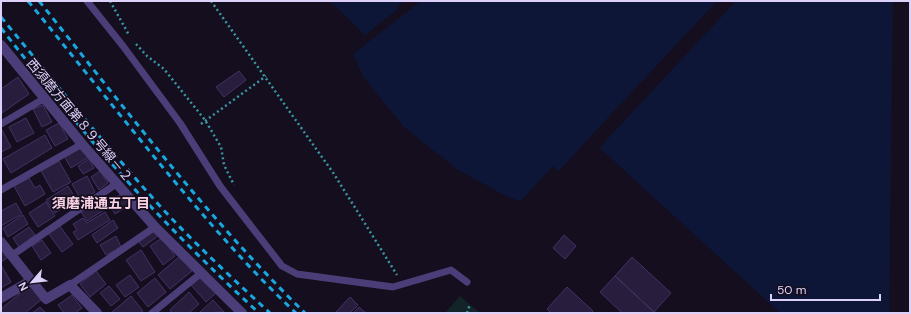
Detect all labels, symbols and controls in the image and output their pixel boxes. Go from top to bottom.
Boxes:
street label: 西須磨方面第８９号線－２ [23,55,136,186]
district label: 須磨浦通五丁目 [52,194,150,212]
north arrow [12,262,52,302]
scale bar [771,276,880,302]
text: N [15,280,31,294]
text: 50 m [777,282,806,298]

